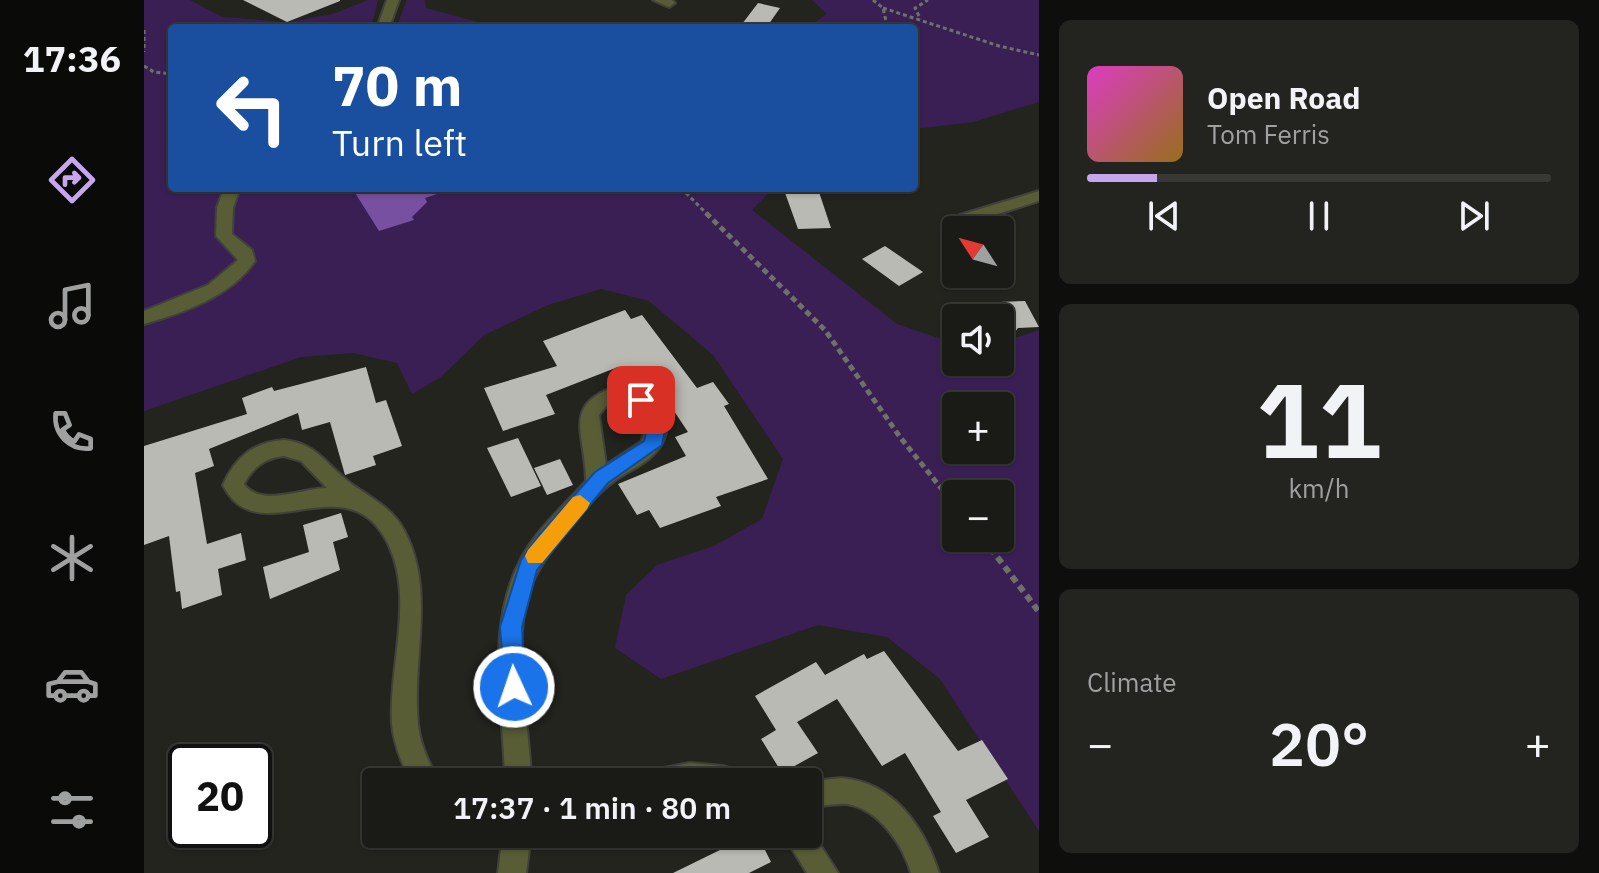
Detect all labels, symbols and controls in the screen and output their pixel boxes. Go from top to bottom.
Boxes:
text: 17:36 [23,35,121,82]
text: 70 m [332,49,462,121]
icon: left [200,56,304,160]
text: Open Road [1207,78,1360,117]
text: Tom Ferris [1207,117,1330,151]
text: Turn left [332,119,467,166]
icon: directions [44,152,100,208]
icon: previous [1142,194,1186,238]
icon: pause [1297,194,1341,238]
icon: next [1452,194,1496,238]
north arrow [942,216,1014,288]
map controls [942,216,1014,552]
icon: music [44,278,100,334]
button: sound [942,304,1014,376]
text: 11 [1257,351,1381,487]
pin [607,366,675,434]
icon: arrive [619,378,663,422]
button: + [942,392,1014,464]
icon: phone [44,404,100,460]
text: km/h [1288,471,1350,505]
button: − [942,480,1014,552]
icon: climate [44,530,100,586]
position arrow [472,645,556,729]
icon: car [44,656,100,712]
text: Climate [1087,665,1177,699]
text: 20° [1269,704,1369,783]
text: − [1087,715,1113,772]
text: + [1525,715,1551,772]
speed limit sign: 20 [168,744,272,848]
icon: filters [44,782,100,838]
text: 17:37 · 1 min · 80 m [453,788,731,827]

